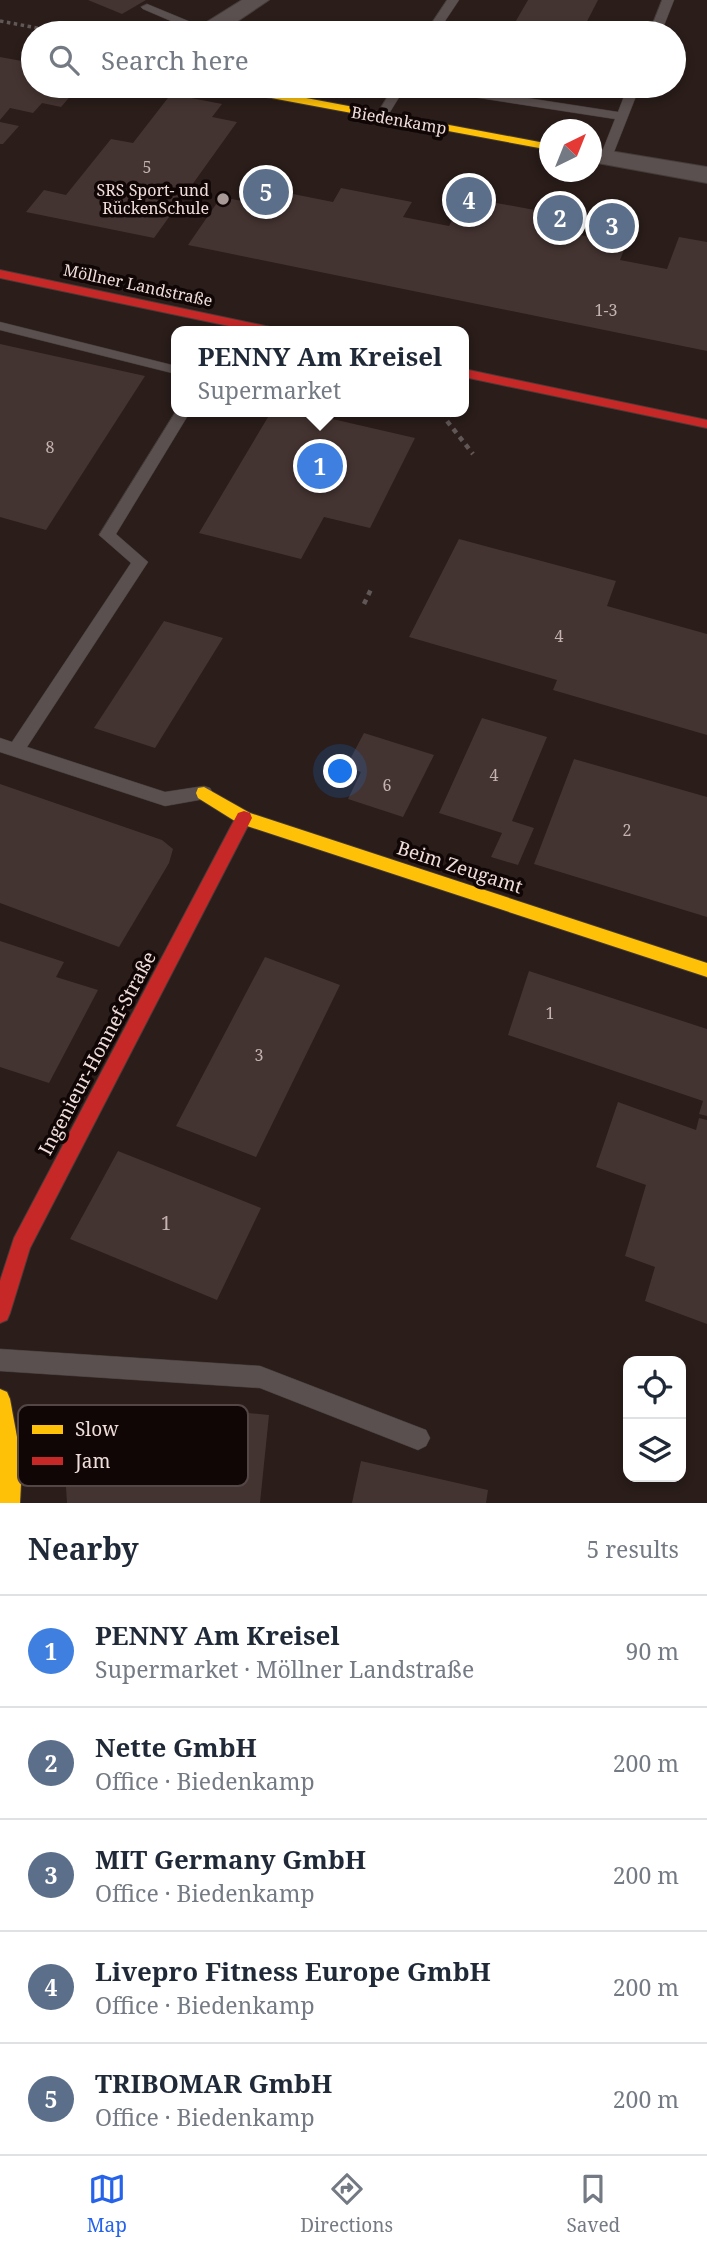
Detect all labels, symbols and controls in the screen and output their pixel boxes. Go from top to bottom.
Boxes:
search box [21,21,686,98]
icon: search [45,41,83,79]
text: Search here [101,42,249,78]
street label: Biedenkamp [350,101,448,139]
north arrow [539,119,602,182]
house number: 5 [143,156,151,178]
pin: 5 [243,166,289,218]
pin: 4 [446,174,492,226]
place label: SRS Sport- und RückenSchule [97,179,209,219]
marker: SRS Sport- und RückenSchule [215,191,231,207]
pin: 2 [537,192,583,244]
pin: 3 [589,200,635,252]
street label: Möllner Landstraße [61,258,215,312]
house number: 1-3 [595,299,617,321]
popup [171,326,469,417]
text: PENNY Am Kreisel [198,338,442,374]
text: Supermarket [198,374,341,406]
house number: 8 [46,436,55,458]
pin: 1 [297,440,343,492]
house number: 4 [555,625,564,647]
your location [323,754,357,788]
house number: 4 [490,764,499,786]
house number: 6 [383,774,392,796]
house number: 2 [623,819,631,841]
street label: Beim Zeugamt [394,834,526,900]
street label: Ingenieur-Honnef-Straße [32,947,162,1159]
house number: 1 [546,1002,554,1024]
house number: 3 [255,1044,264,1066]
house number: 1 [161,1210,171,1236]
map controls [623,1356,686,1482]
button: locate [623,1356,686,1419]
legend [18,1405,248,1486]
text: Slow [75,1416,119,1442]
button: layers [623,1419,686,1482]
text: Jam [74,1448,110,1474]
text: Nearby [28,1528,139,1569]
text: 5 results [586,1533,679,1565]
text: PENNY Am Kreisel [95,1617,340,1653]
text: 1 [45,1635,58,1667]
text: 90 m [626,1635,679,1667]
text: Supermarket · Möllner Landstraße [95,1653,474,1685]
text: Nette GmbH [95,1729,257,1765]
text: 2 [45,1747,58,1779]
text: 200 m [613,1747,679,1779]
text: Office · Biedenkamp [95,1765,315,1797]
text: MIT Germany GmbH [95,1841,366,1877]
text: 3 [45,1859,58,1891]
text: 200 m [613,1859,679,1891]
text: Office · Biedenkamp [95,1877,315,1909]
text: Livepro Fitness Europe GmbH [95,1953,491,1989]
text: 4 [45,1971,58,2003]
text: 200 m [613,1971,679,2003]
text: Office · Biedenkamp [95,1989,315,2021]
text: TRIBOMAR GmbH [95,2065,332,2101]
text: 5 [45,2083,58,2115]
text: 200 m [613,2083,679,2115]
text: Office · Biedenkamp [95,2101,315,2133]
tab: Map [87,2170,127,2238]
tab: Directions [300,2170,393,2238]
tab: Saved [566,2170,620,2238]

